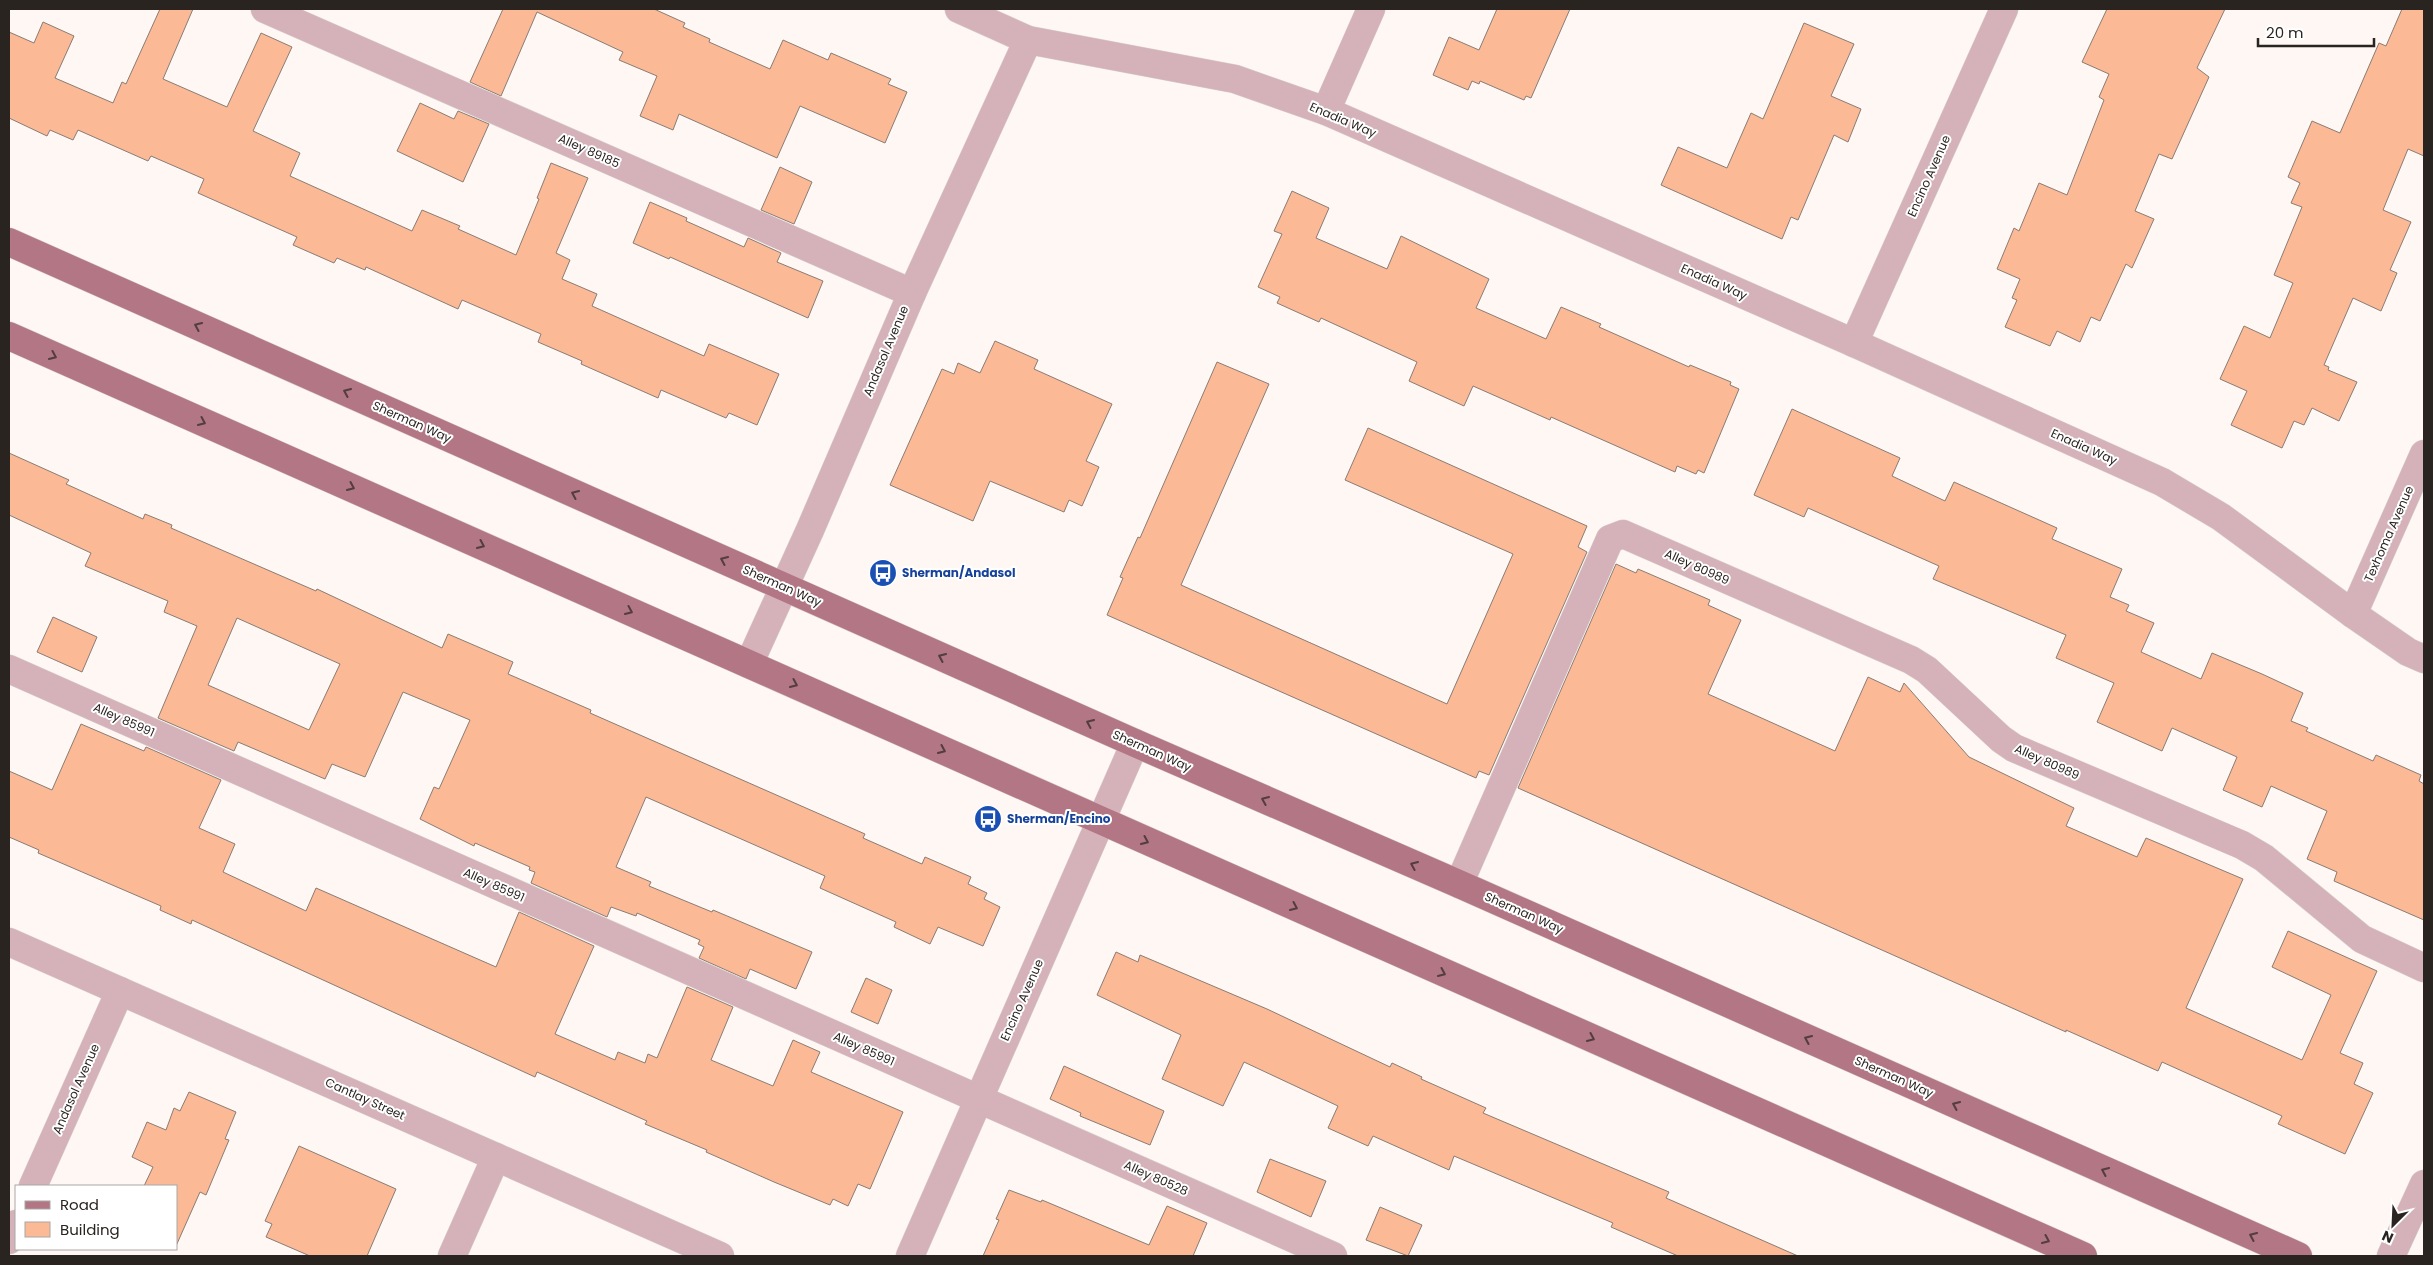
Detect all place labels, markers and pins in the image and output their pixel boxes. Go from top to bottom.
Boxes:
bus stop icon: Sherman/Andasol [868,558,898,588]
place label: Sherman/Andasol [902,564,1016,581]
bus stop icon: Sherman/Encino [973,804,1003,834]
place label: Sherman/Encino [1007,810,1111,827]

